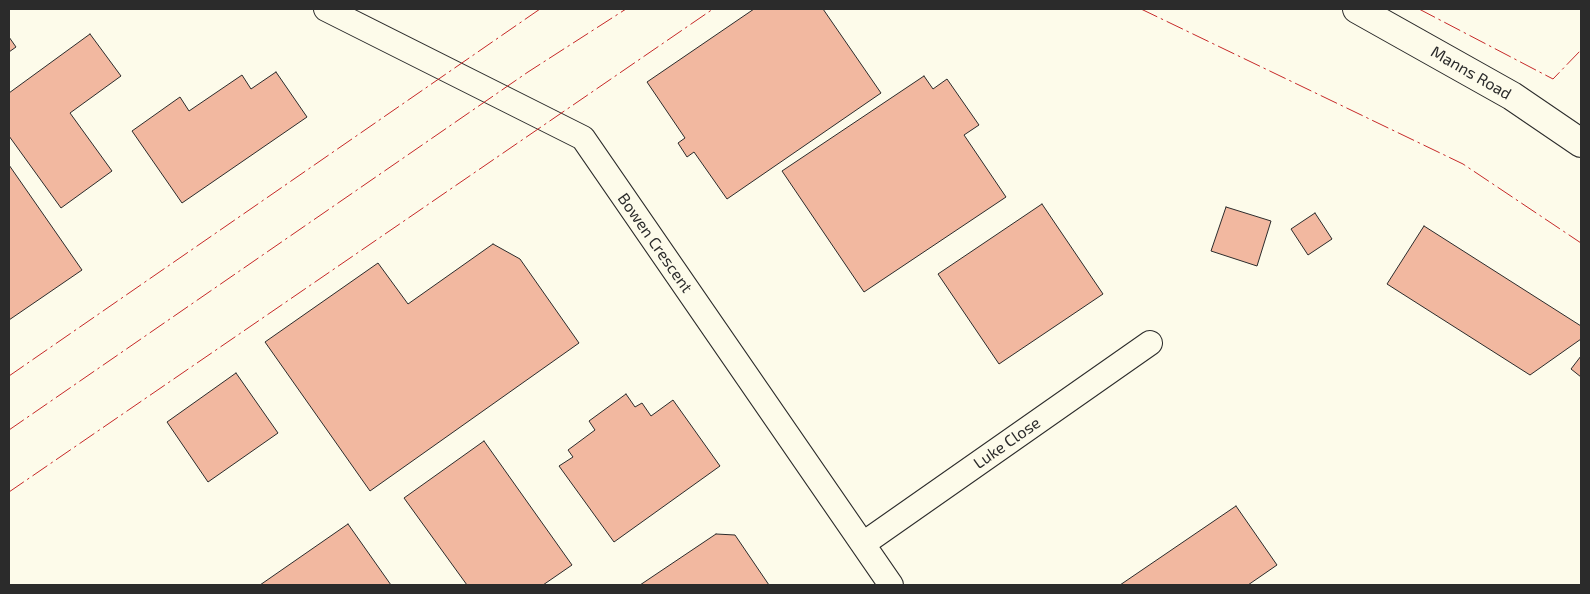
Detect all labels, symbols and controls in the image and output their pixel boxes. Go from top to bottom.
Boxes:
street label: Manns Road [1427,42,1515,104]
street label: Bowen Crescent [614,189,696,297]
street label: Luke Close [970,413,1044,473]

